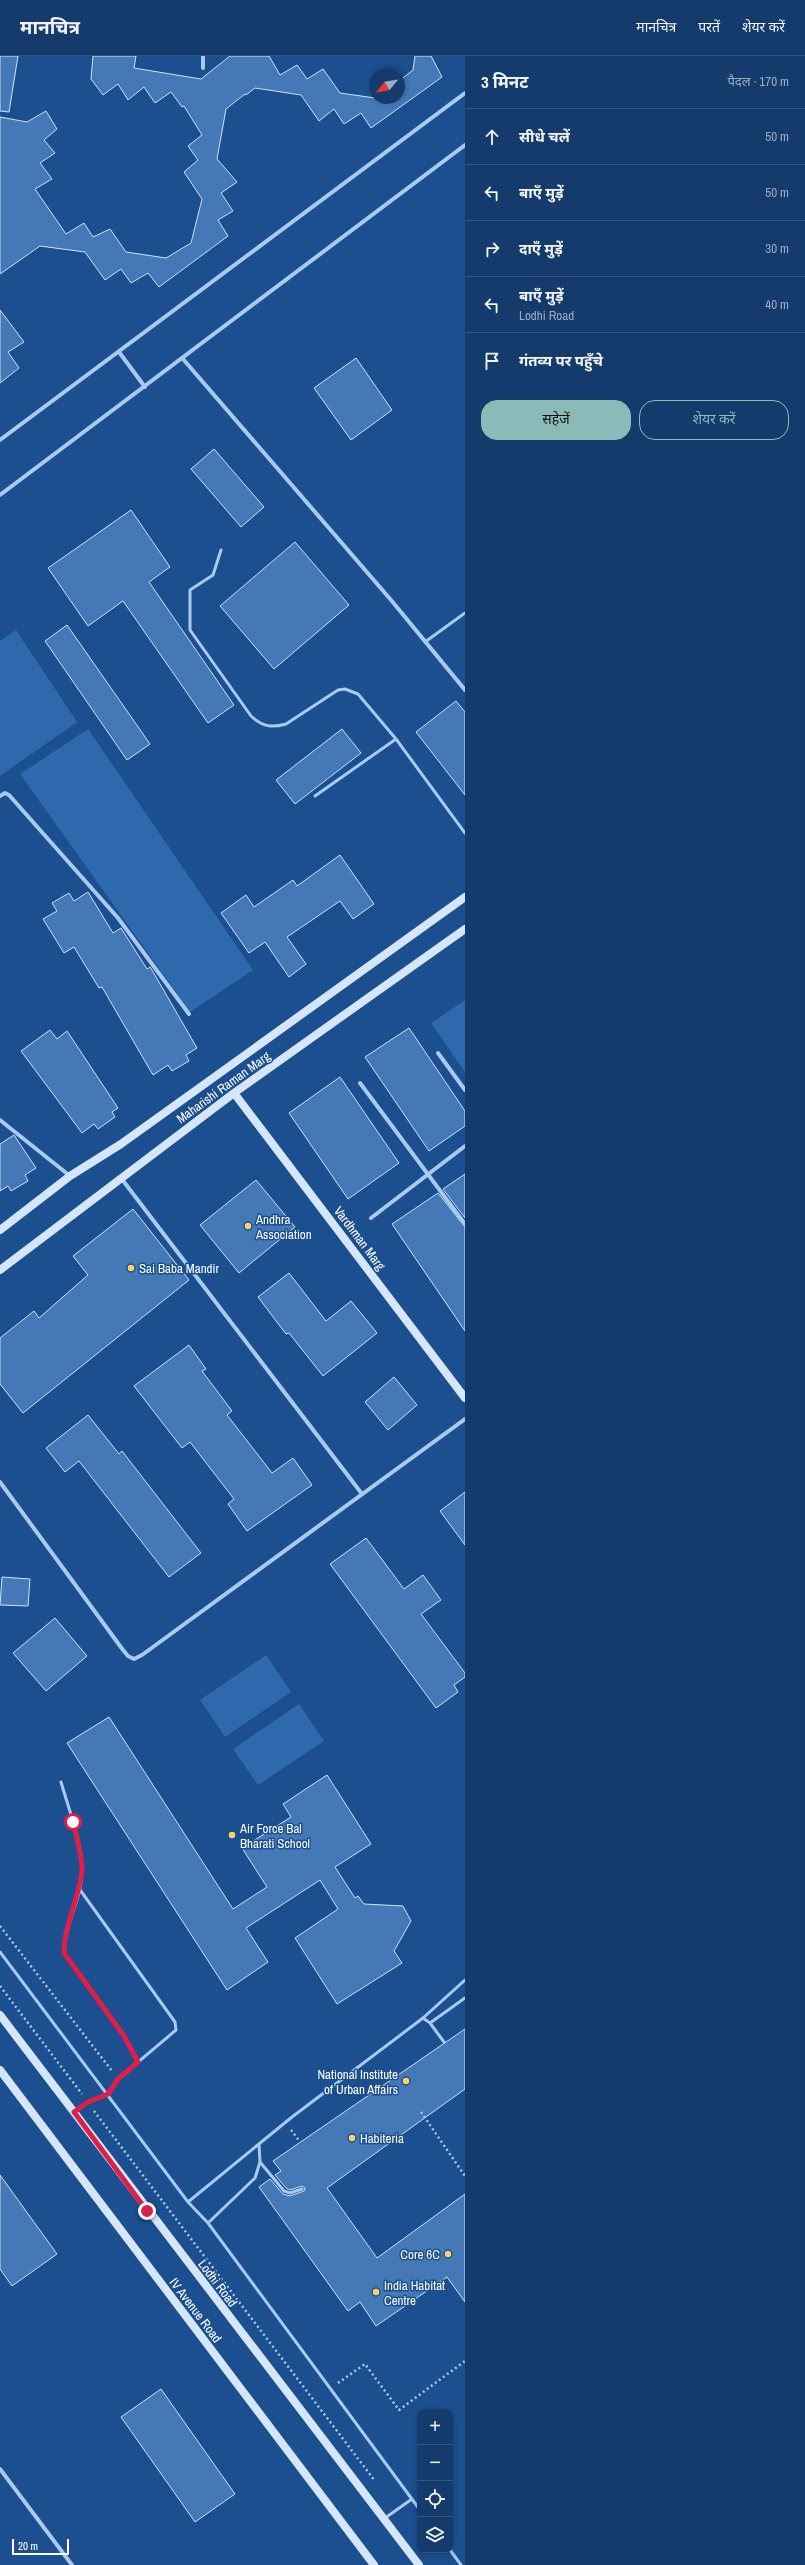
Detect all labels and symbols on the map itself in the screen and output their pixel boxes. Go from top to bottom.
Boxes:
north arrow [369,68,405,104]
street label: Maharishi Raman Marg [173,1048,274,1127]
street label: Vardhman Marg [330,1203,389,1274]
place label: Andhra Association [255,1211,312,1243]
marker: Andhra Association [243,1221,253,1231]
place label: Sai Baba Mandir [139,1260,219,1277]
marker: Sai Baba Mandir [126,1263,136,1273]
route start [64,1813,82,1831]
place label: Air Force Bal Bharati School [239,1820,310,1852]
marker: Air Force Bal Bharati School [227,1830,237,1840]
place label: National Institute of Urban Affairs [317,2066,398,2098]
marker: National Institute of Urban Affairs [401,2076,411,2086]
place label: Habiteria [360,2130,404,2147]
marker: Habiteria [347,2133,357,2143]
route end [138,2202,156,2220]
place label: Core 6C [400,2246,440,2263]
marker: Core 6C [443,2249,453,2259]
street label: Lodhi Road [194,2256,241,2310]
street label: IV Avenue Road [166,2274,226,2346]
place label: India Habitat Centre [384,2277,445,2309]
marker: India Habitat Centre [371,2287,381,2297]
scale bar [12,2537,69,2556]

